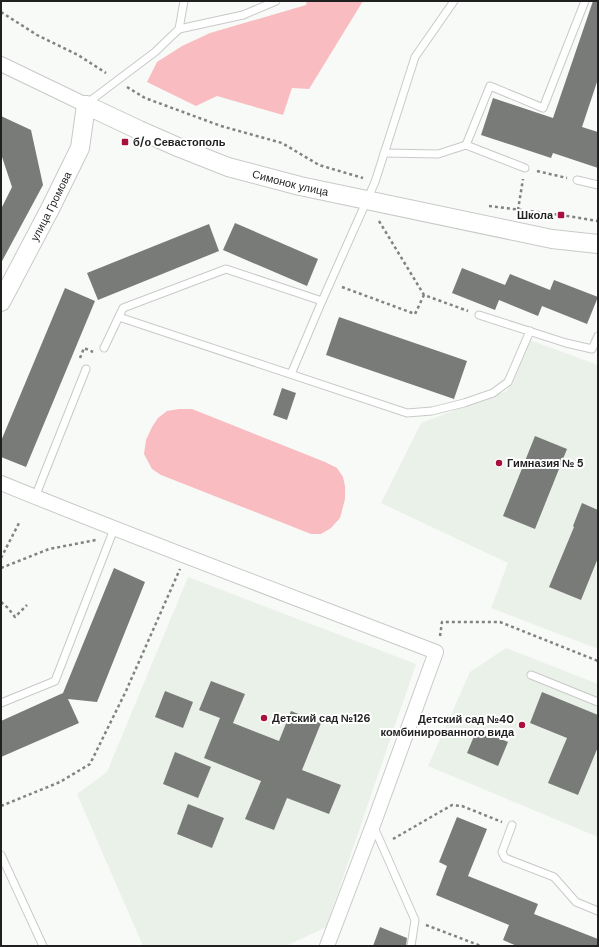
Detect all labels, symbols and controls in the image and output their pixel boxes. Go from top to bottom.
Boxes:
place label: б/о Севастополь [133,135,226,149]
marker: б/о Севастополь [120,137,130,147]
street label: Симонок улица [251,167,331,199]
street label: улица Громова [27,168,75,243]
place label: Школа [517,208,554,222]
marker: Школа [556,210,566,220]
place label: Гимназия № 5 [507,456,584,470]
marker: Гимназия № 5 [494,458,504,468]
place label: Детский сад №126 [272,711,370,725]
place label: Детский сад №40 комбинированного вида [381,712,515,739]
marker: Детский сад №126 [259,713,269,723]
marker: Детский сад №40 комбинированного вида [517,720,527,730]

